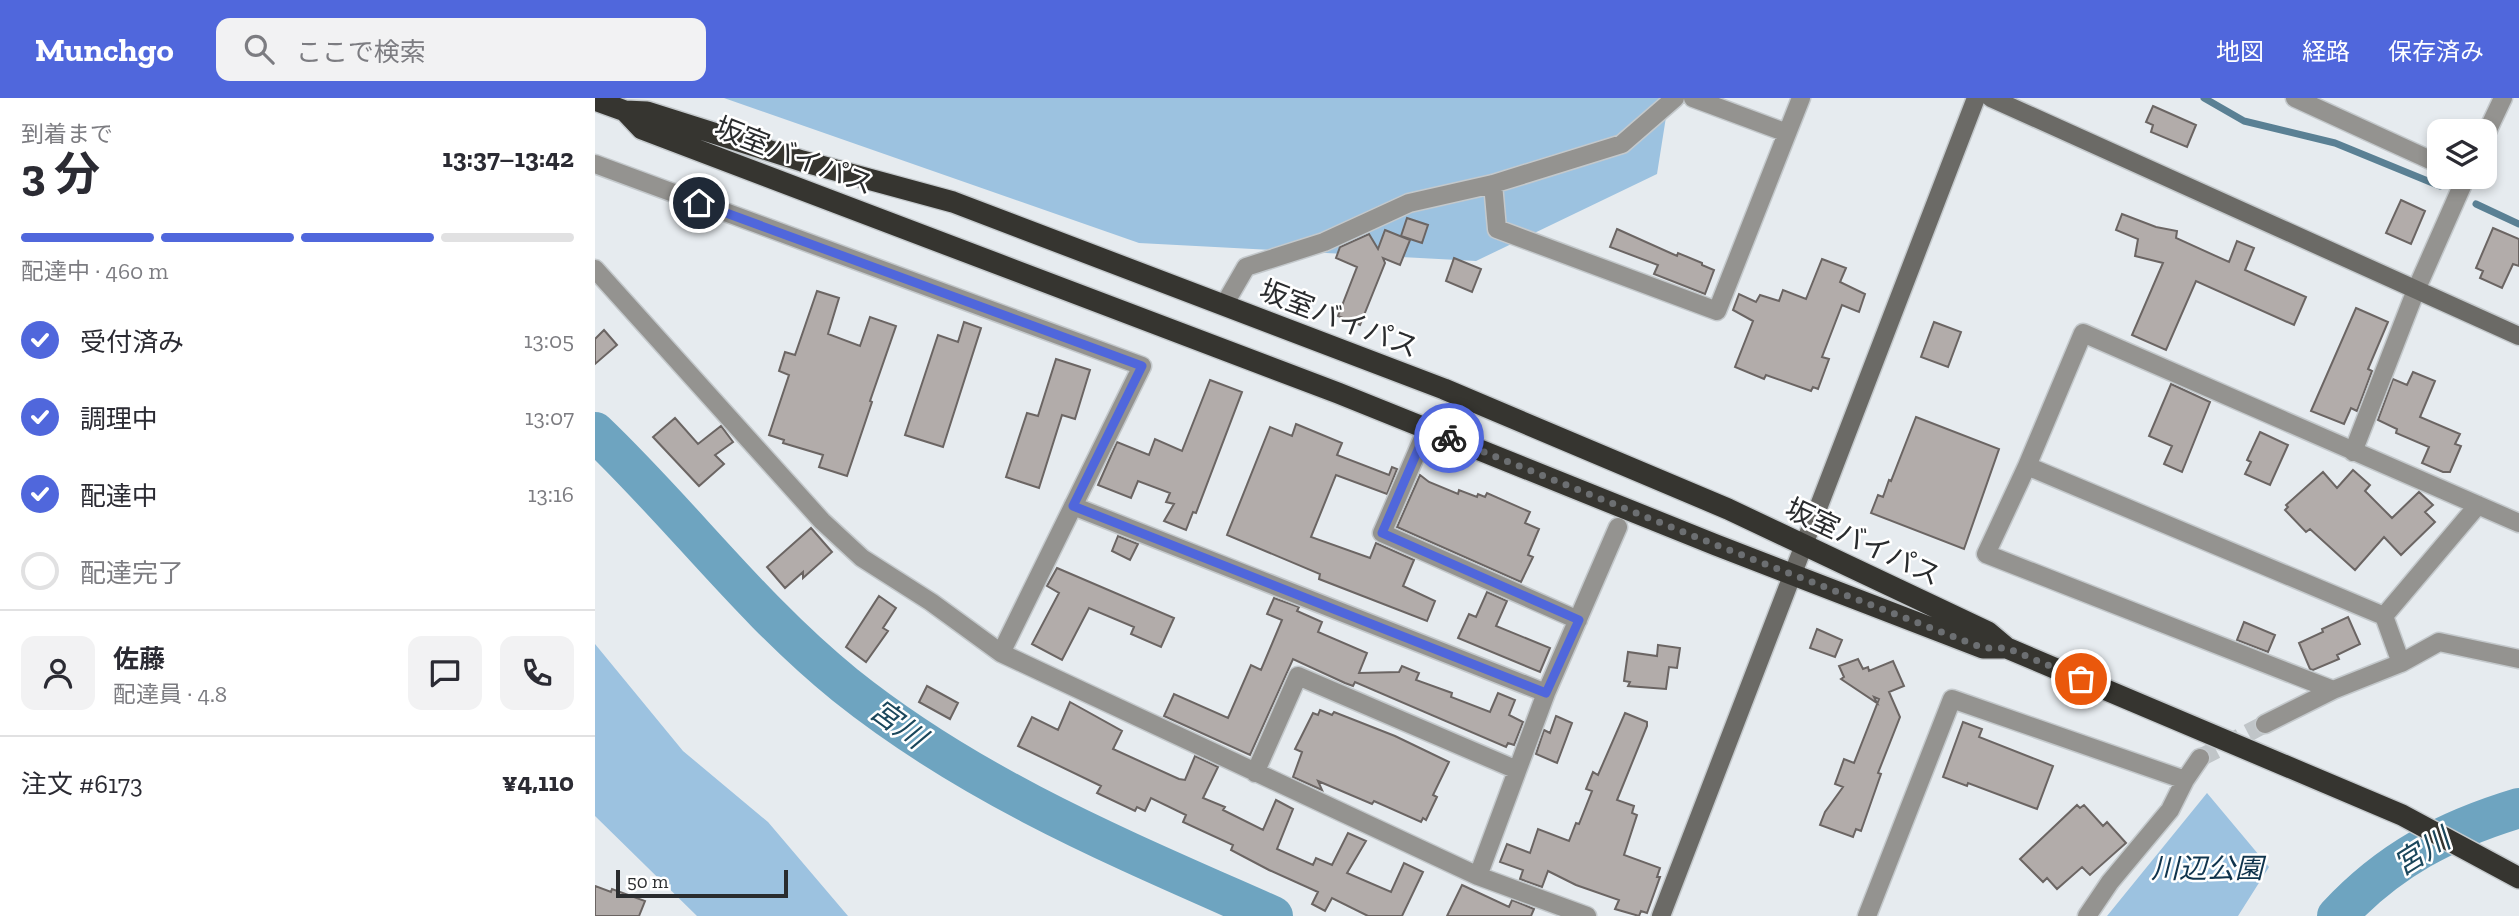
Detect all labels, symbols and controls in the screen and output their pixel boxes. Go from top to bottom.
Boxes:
search box [216,18,706,81]
text: Munchgo [35,30,174,69]
icon: search [240,30,278,68]
text: ここで検索 [296,36,426,68]
text: 地図 [2216,37,2264,66]
text: 経路 [2302,37,2350,66]
text: 保存済み [2388,37,2484,66]
street label: 坂室バイパス [710,111,878,201]
map controls [2427,119,2497,189]
button: layers [2427,119,2497,189]
text: 到着まで [21,120,113,148]
text: 13:37–13:42 [442,142,574,174]
text: 3 分 [21,147,100,202]
pin [669,173,729,233]
icon: home [680,184,718,222]
text: 配達中 · 460 m [21,257,168,285]
street label: 坂室バイパス [1255,274,1423,364]
icon: check [21,321,59,359]
text: 受付済み [80,326,184,358]
text: 13:05 [524,326,574,354]
icon: check [21,398,59,436]
text: 調理中 [80,403,158,435]
text: 13:07 [525,403,574,431]
courier [1414,403,1484,473]
icon: bike [1430,419,1468,457]
icon: check [21,475,59,513]
text: 配達中 [80,480,158,512]
text: 13:16 [528,480,574,508]
street label: 坂室バイパス [1780,492,1946,592]
text: 配達完了 [80,557,184,589]
button: person [21,636,95,710]
button: chat [408,636,482,710]
button: phone [500,636,574,710]
text: 佐藤 [113,643,165,675]
pin [2051,649,2111,709]
icon: bag [2062,660,2100,698]
text: 配達員 · 4.8 [113,680,227,708]
water label: 宮川 [863,692,935,758]
text: ¥4,110 [502,766,574,798]
text: 注文 #6173 [21,768,143,800]
water label: 宮川 [2387,819,2460,883]
park label: 川辺公園 [2151,852,2267,885]
scale bar [616,867,787,899]
text: 50 m [627,870,668,893]

